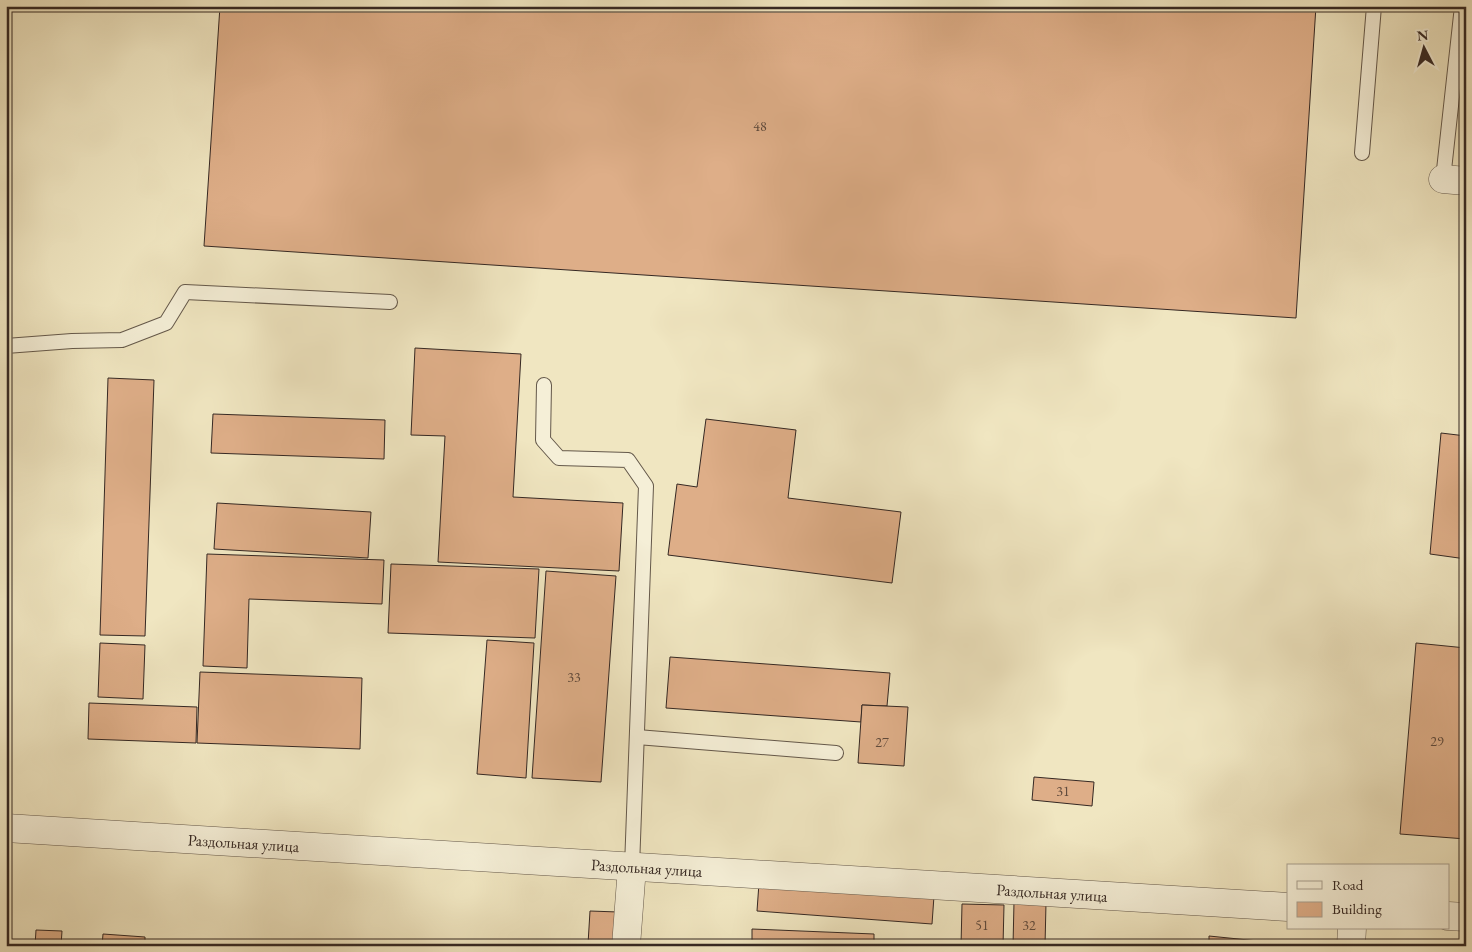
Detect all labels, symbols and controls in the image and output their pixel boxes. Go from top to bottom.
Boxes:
north arrow [1400,22,1450,72]
text: N [1416,25,1430,45]
house number: 48 [753,117,767,135]
house number: 33 [567,668,581,686]
house number: 29 [1430,732,1444,750]
house number: 27 [875,733,889,751]
house number: 31 [1056,782,1070,800]
street label: Раздольная улица [187,829,300,857]
street label: Раздольная улица [591,854,704,881]
legend [1287,864,1450,930]
text: Road [1332,875,1364,894]
street label: Раздольная улица [996,879,1109,906]
text: Building [1332,899,1382,918]
house number: 51 [975,916,989,934]
house number: 32 [1022,916,1036,934]

